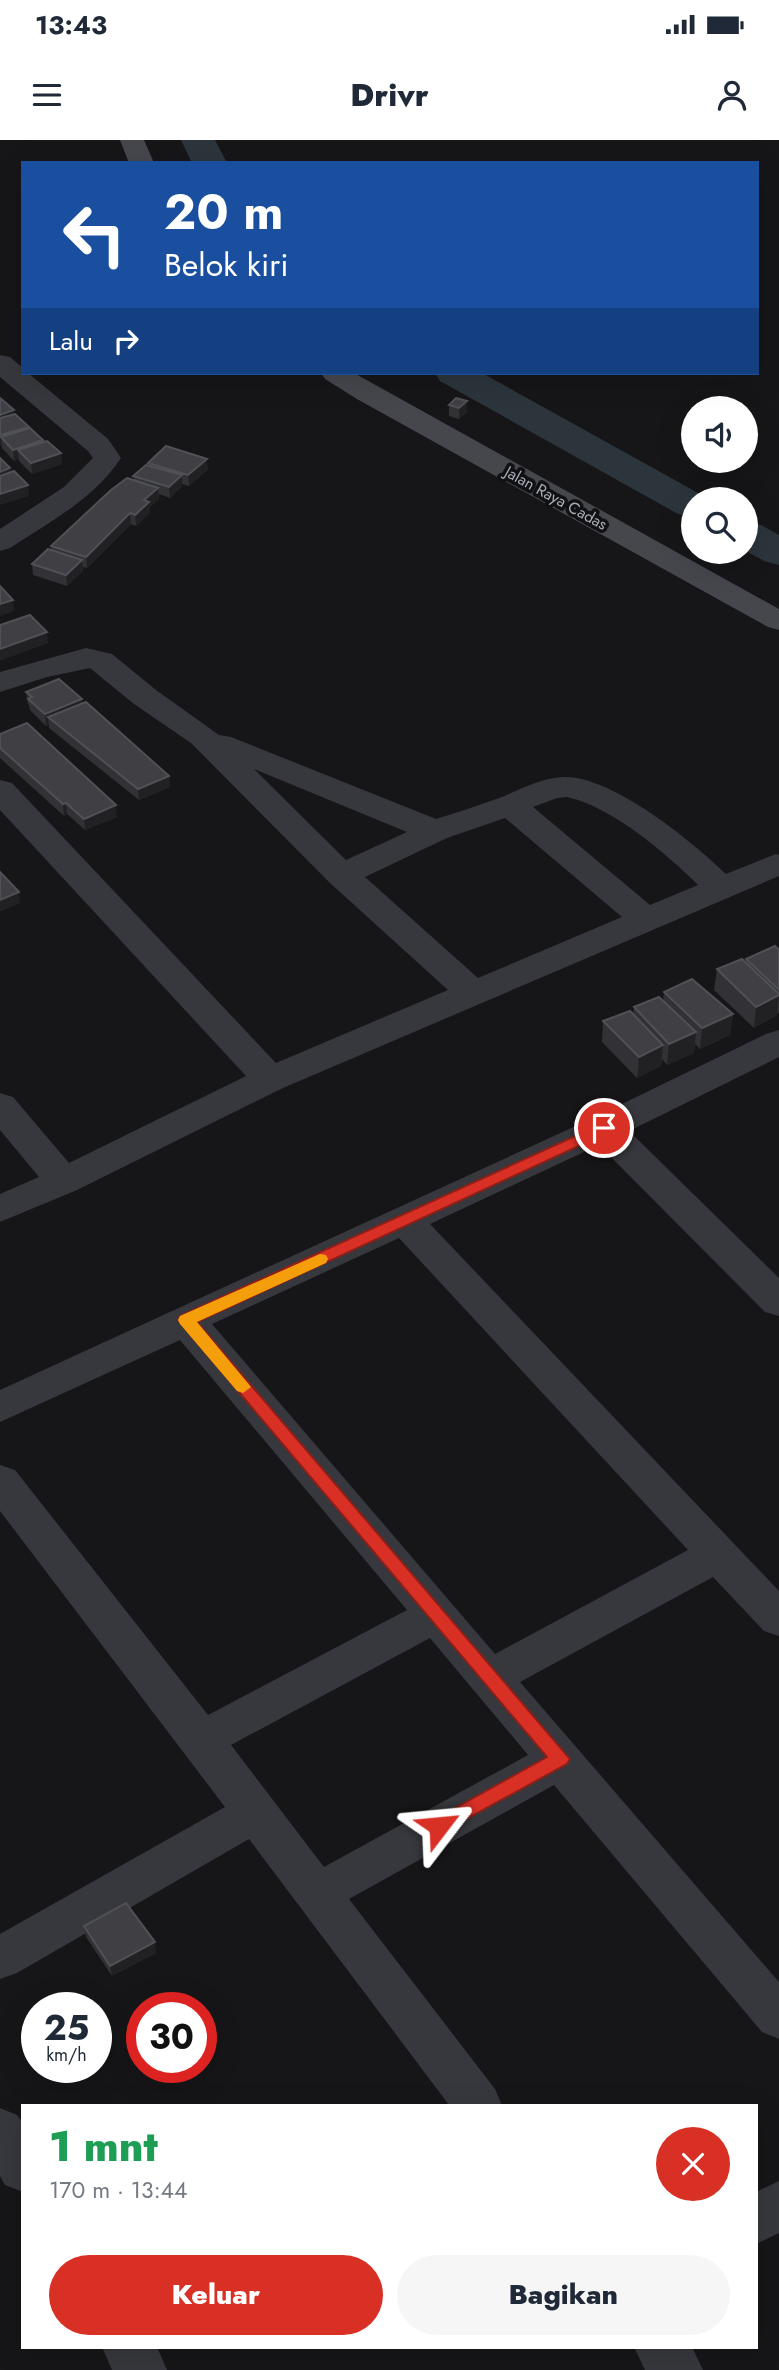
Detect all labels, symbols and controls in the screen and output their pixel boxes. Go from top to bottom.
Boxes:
text: 13:43 [35,6,107,44]
text: Drivr [350,72,429,118]
icon: menu [28,76,66,114]
icon: person [713,76,751,114]
text: 20 m [164,177,283,247]
icon: left [49,189,140,280]
text: Belok kiri [164,242,289,288]
text: Lalu [49,322,93,360]
icon: right [107,322,145,360]
map controls [681,396,758,564]
button: sound [681,396,758,473]
street label: Jalan Raya Cadas [499,459,611,536]
button: search [681,487,758,564]
pin [574,1098,634,1158]
icon: arrive [585,1109,623,1147]
position arrow [402,1789,476,1863]
speed limit sign: 30 [126,1992,217,2083]
text: 25 [44,2003,89,2053]
text: km/h [46,2042,87,2068]
text: 1 mnt [49,2116,158,2177]
button: close [656,2127,730,2201]
text: 170 m · 13:44 [49,2173,187,2207]
button: Keluar [49,2255,383,2335]
button: Bagikan [397,2255,730,2335]

